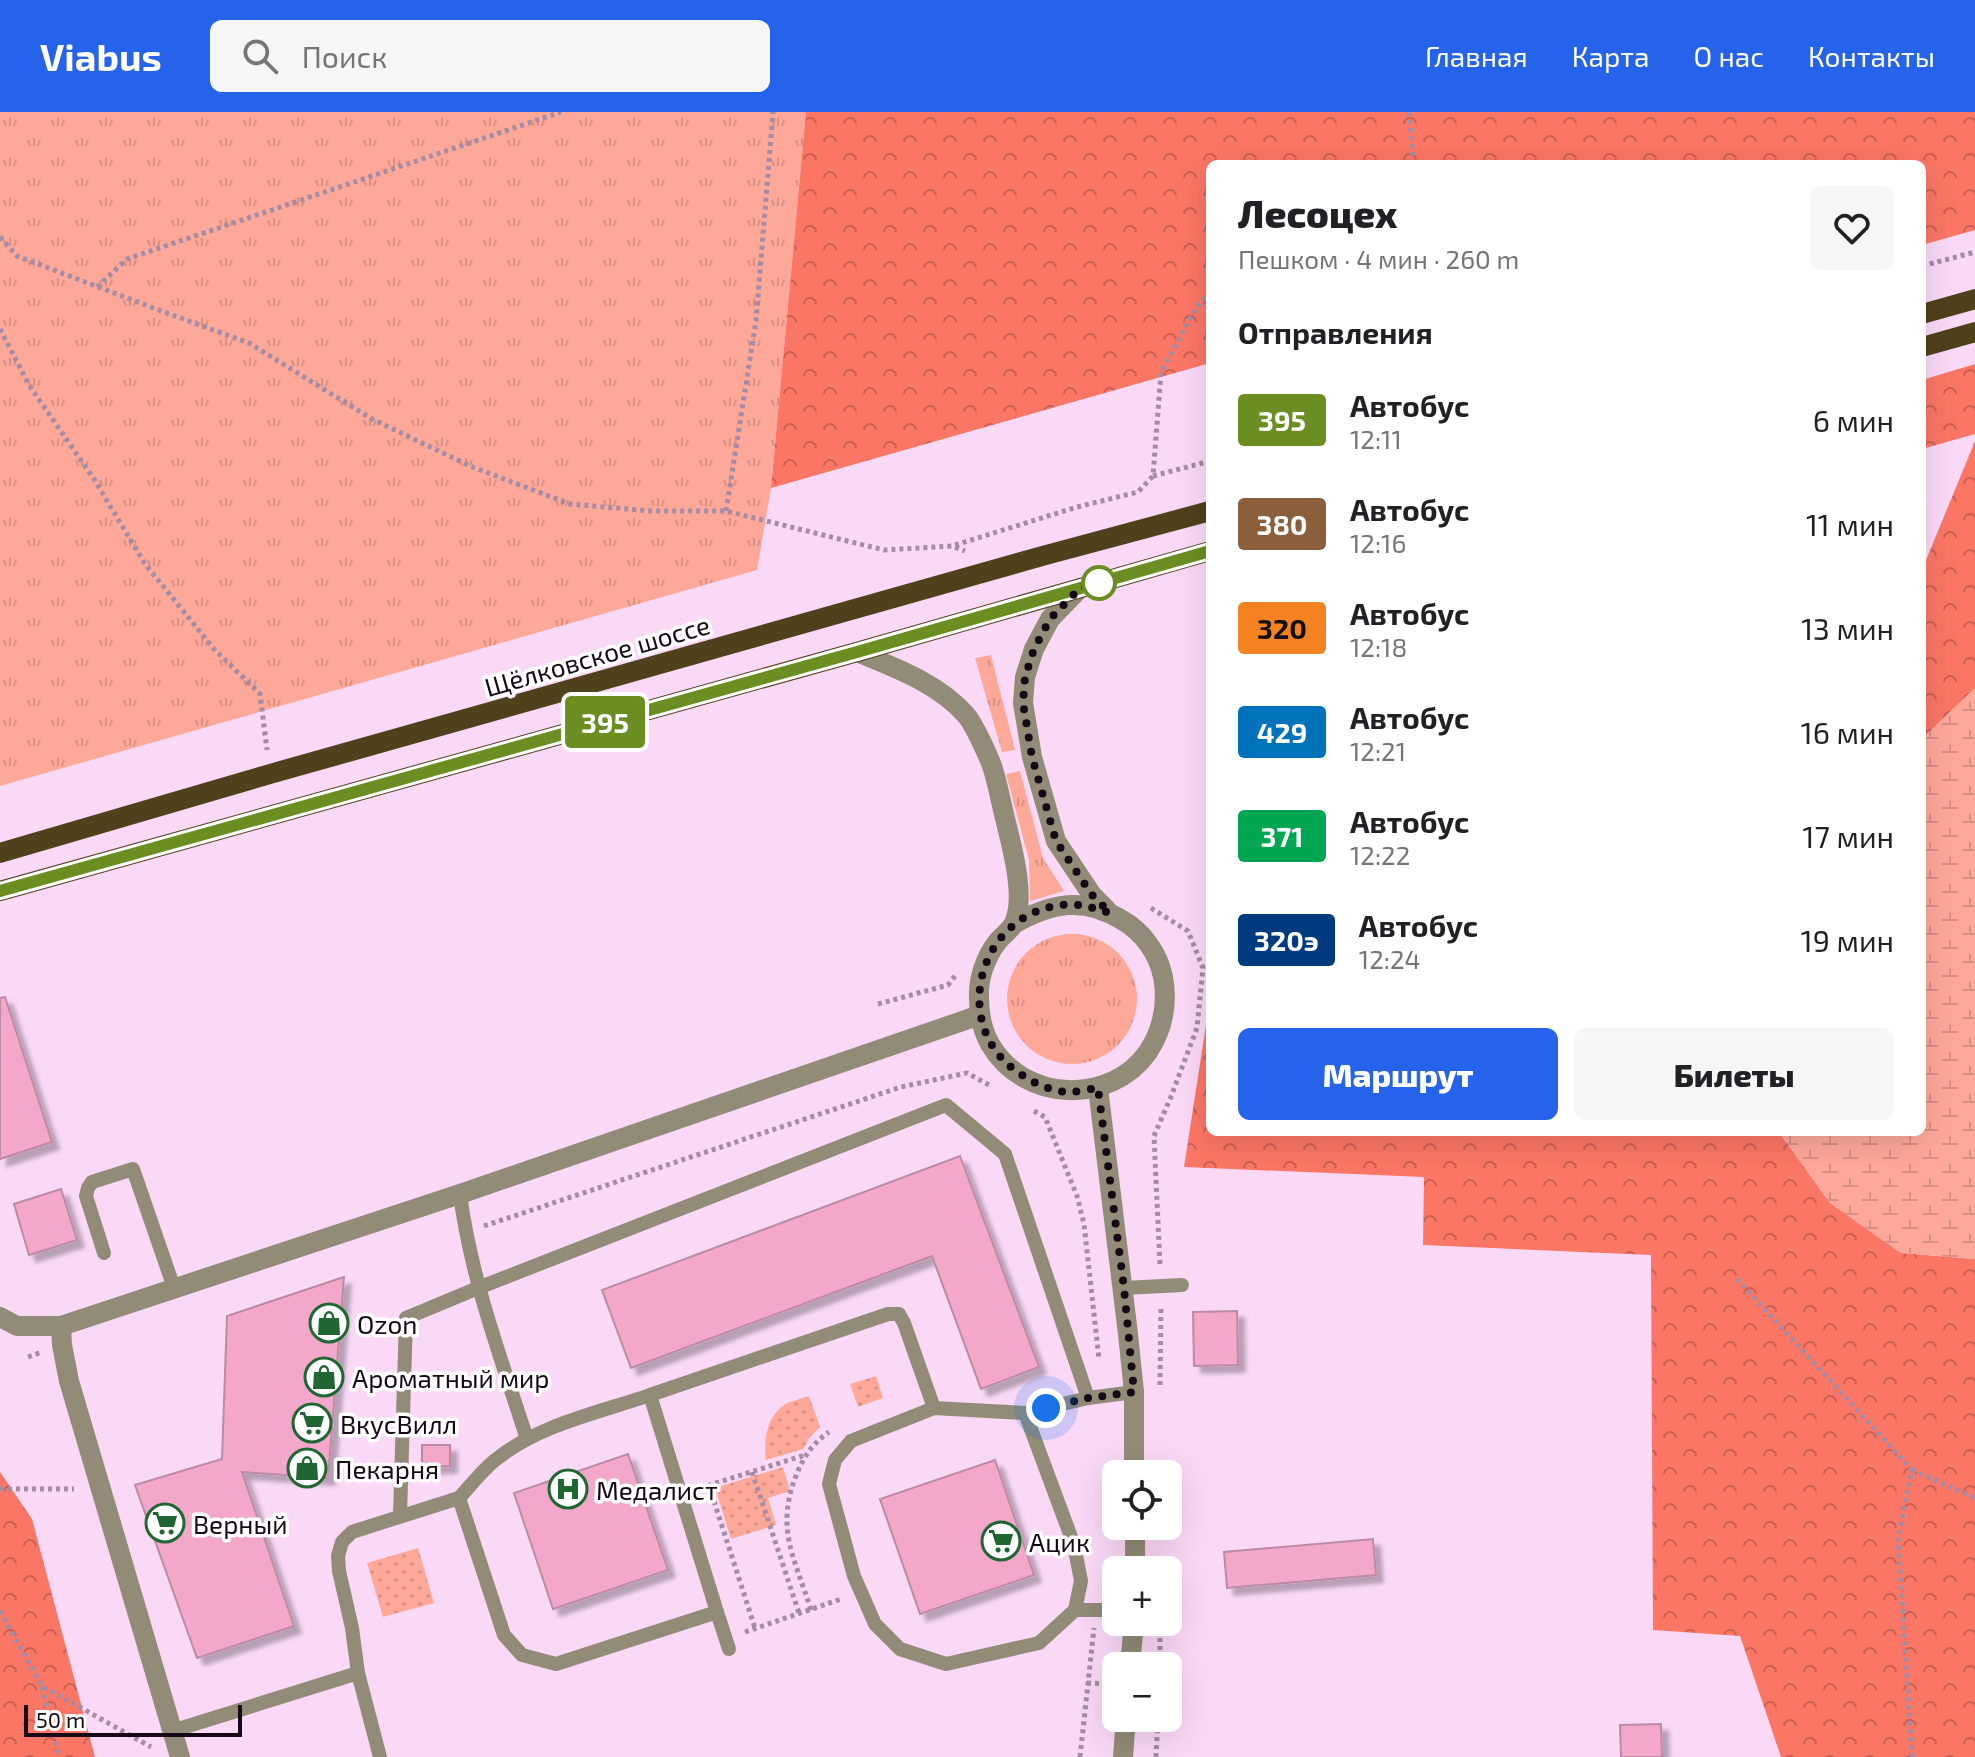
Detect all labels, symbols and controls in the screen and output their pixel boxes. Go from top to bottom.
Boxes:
search box [210,20,770,92]
text: Viabus [40,33,162,79]
icon: search [238,34,282,78]
text: Поиск [302,38,387,74]
text: Главная [1425,39,1528,73]
text: Карта [1572,39,1650,73]
text: О нас [1694,39,1764,73]
text: Контакты [1808,39,1935,73]
button: heart [1810,186,1894,270]
text: Лесоцех [1238,190,1397,236]
text: Пешком · 4 мин · 260 m [1238,243,1519,274]
text: Отправления [1238,314,1433,350]
text: Автобус [1350,387,1469,423]
text: 6 мин [1813,402,1894,438]
text: 395 [1258,403,1306,437]
text: 12:11 [1350,423,1402,454]
text: Автобус [1350,491,1469,527]
text: 11 мин [1806,506,1894,542]
text: 380 [1257,507,1308,541]
text: 12:16 [1350,527,1406,558]
unlabelled marker [1082,566,1116,600]
text: Автобус [1350,595,1469,631]
street label: Щёлковское шоссе [481,608,713,702]
text: 13 мин [1801,610,1894,646]
text: 320 [1257,611,1307,645]
text: 12:18 [1350,631,1407,662]
line badge: 395 [559,696,651,748]
text: Автобус [1350,699,1469,735]
text: 395 [581,705,629,739]
text: 16 мин [1801,714,1894,750]
text: 429 [1257,715,1307,749]
text: 12:21 [1350,735,1406,766]
text: Автобус [1350,803,1469,839]
text: 17 мин [1803,818,1894,854]
text: 371 [1261,819,1303,853]
text: 12:22 [1350,839,1410,870]
text: Автобус [1359,907,1478,943]
text: 19 мин [1801,922,1894,958]
text: 320э [1254,923,1319,957]
text: 12:24 [1359,943,1421,974]
button: Маршрут [1238,1028,1558,1120]
button: Билеты [1574,1028,1894,1120]
shop icon: Ozon [308,1302,350,1344]
place label: Ozon [357,1308,417,1339]
shop icon: Ароматный мир [303,1356,345,1398]
place label: Ароматный мир [352,1362,550,1393]
your location [1026,1388,1066,1428]
supermarket icon: ВкусВилл [291,1402,333,1444]
place label: ВкусВилл [340,1408,457,1440]
shop icon: Пекарня [286,1447,328,1489]
place label: Пекарня [335,1453,439,1484]
map controls [1102,1460,1182,1732]
button: locate [1102,1460,1182,1540]
hospital icon: Медалист [547,1468,589,1510]
place label: Медалист [596,1474,718,1505]
supermarket icon: Верный [144,1502,186,1544]
place label: Верный [193,1508,287,1539]
supermarket icon: Ацик [980,1520,1022,1562]
place label: Ацик [1029,1526,1090,1557]
button: + [1102,1556,1182,1636]
button: − [1102,1652,1182,1732]
scale bar [24,1701,242,1737]
text: 50 m [36,1706,85,1732]

